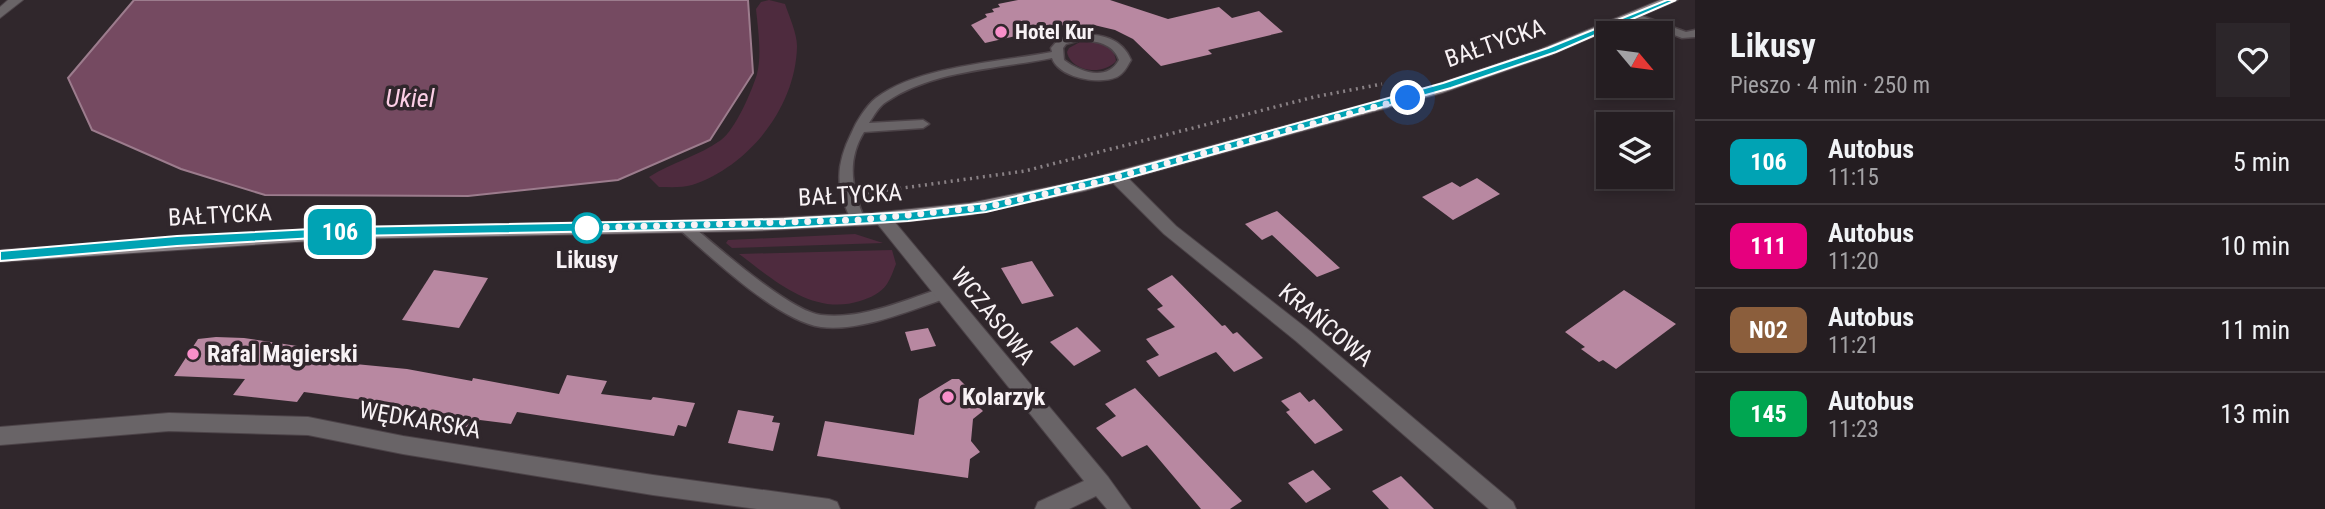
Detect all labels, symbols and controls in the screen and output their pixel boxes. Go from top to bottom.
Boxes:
street label: BAŁTYCKA [1441,13,1549,73]
place label: Hotel Kur [1015,20,1094,44]
north arrow [1596,21,1673,98]
map controls [1596,21,1673,189]
button: heart [2216,23,2290,97]
marker: Hotel Kur [993,24,1009,40]
text: Likusy [1730,26,1816,65]
text: Pieszo · 4 min · 250 m [1730,72,1930,99]
your location [1390,80,1425,115]
water label: Ukiel [386,83,436,113]
button: layers [1596,112,1673,189]
text: Autobus [1828,134,1914,164]
text: 5 min [2233,147,2290,177]
text: 106 [1750,148,1787,176]
text: 11:15 [1828,164,1879,191]
street label: BAŁTYCKA [797,178,903,212]
street label: BAŁTYCKA [167,198,273,232]
line badge: 106 [300,209,380,255]
marker: Likusy [572,213,602,243]
text: 106 [322,218,358,246]
text: Autobus [1828,218,1914,248]
text: 10 min [2220,231,2290,261]
text: 111 [1750,232,1787,260]
place label: Likusy [556,246,619,274]
text: 11:20 [1828,248,1879,275]
street label: WCZASOWA [945,262,1041,370]
street label: KRAŃCOWA [1273,278,1379,373]
text: Autobus [1828,302,1914,332]
text: 11 min [2220,315,2290,345]
text: N02 [1749,316,1788,344]
text: 11:21 [1828,332,1879,359]
place label: Rafal Magierski [207,340,358,368]
marker: Rafal Magierski [185,346,201,362]
place label: Kolarzyk [962,383,1046,411]
text: Autobus [1828,386,1914,416]
marker: Kolarzyk [940,389,956,405]
street label: WĘDKARSKA [357,396,483,444]
text: 13 min [2220,399,2290,429]
text: 145 [1750,400,1787,428]
text: 11:23 [1828,416,1879,443]

